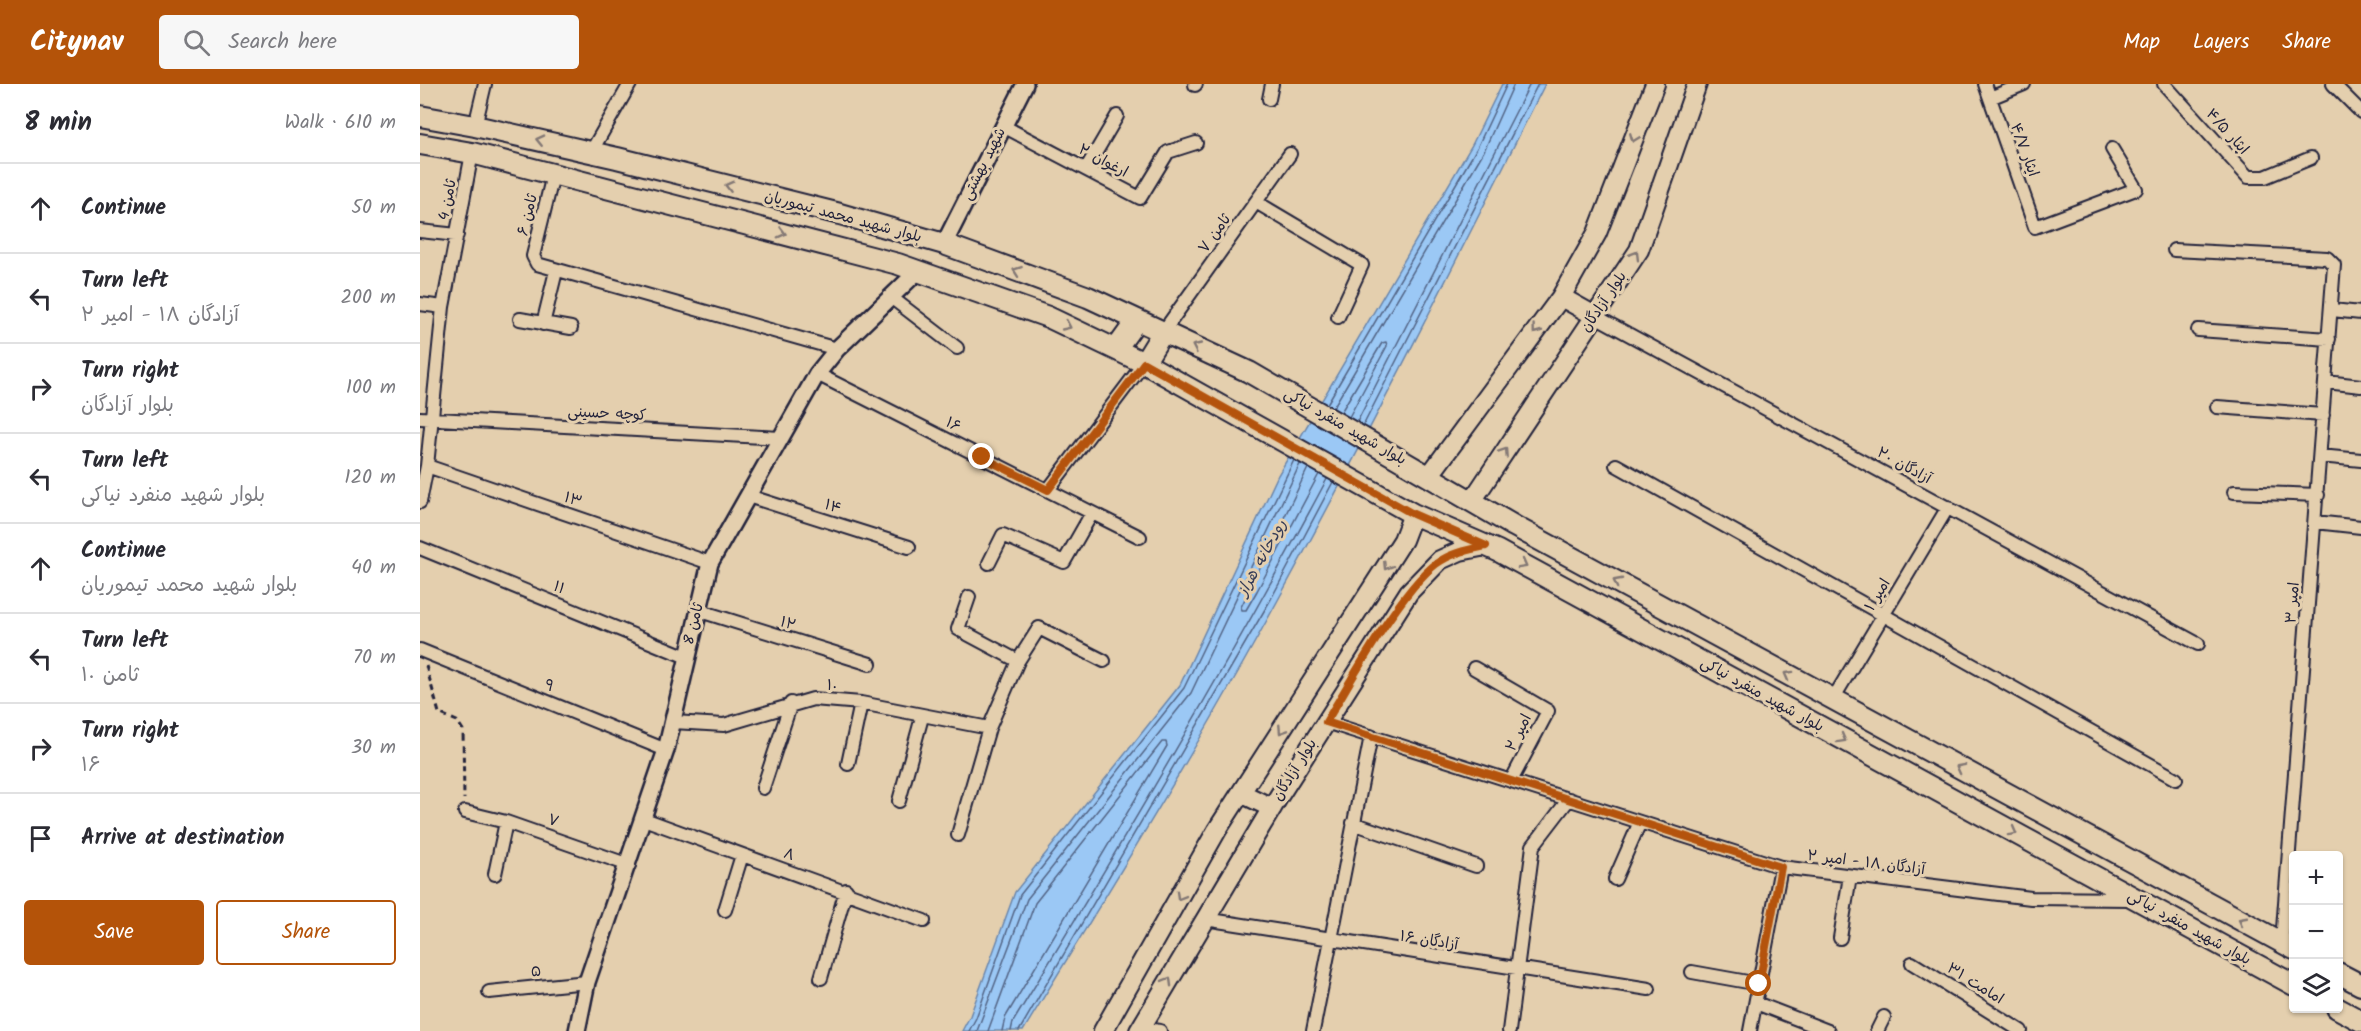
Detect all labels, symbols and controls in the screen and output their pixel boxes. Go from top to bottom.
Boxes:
search box [159,15,579,69]
text: Citynav [30,20,123,65]
text: Search here [228,25,337,60]
icon: search [180,26,213,59]
text: Map [2123,26,2160,59]
text: Layers [2193,26,2249,59]
text: Share [2282,26,2331,59]
text: 8 min [24,102,92,144]
street label: ایثار ۴/۵ [2200,103,2254,161]
text: Walk · 610 m [285,107,396,139]
street label: ایثار ۴/۷ [2003,120,2045,180]
street label: شهید بهشتی [955,123,1013,205]
one-way arrow [1629,132,1641,143]
one-way arrow [535,135,545,148]
street label: ارغوان ۲ [1074,138,1132,184]
street label: ثامن 4 [432,177,464,223]
one-way arrow [724,181,735,193]
street label: بلوار شهید محمد تیموریان [762,184,924,250]
text: Continue [81,191,166,226]
street label: ثامن ۶ [511,191,545,238]
icon: ahead [24,192,57,225]
text: 50 m [351,192,396,224]
street label: ثامن ۷ [1192,209,1238,259]
one-way arrow [777,226,787,239]
one-way arrow [1628,251,1639,261]
text: Turn left [81,264,168,299]
one-way arrow [1012,265,1023,278]
street label: بلوار آزادگان [1575,266,1633,338]
icon: left [24,282,57,315]
text: 200 m [340,282,396,314]
text: آزادگان ۱۸ - امیر ۲ [81,300,239,332]
one-way arrow [1061,319,1072,331]
one-way arrow [1533,323,1544,334]
one-way arrow [1191,343,1202,355]
text: Turn right [81,354,179,389]
icon: right [24,372,57,405]
text: 100 m [346,372,396,404]
street label: بلوار شهید منفرد نیاکی [1279,382,1411,472]
text: بلوار آزادگان [81,390,174,422]
street label: کوچه حسینی [567,400,647,428]
street label: ۱۶ [941,411,965,439]
street label: آزادگان ۲۰ [1872,441,1937,492]
route end [968,443,994,469]
text: Turn left [81,444,168,479]
one-way arrow [1497,448,1508,459]
icon: left [24,462,57,495]
text: 120 m [344,462,396,494]
text: بلوار شهید منفرد نیاکی [81,480,265,512]
street label: ۱۳ [561,486,585,514]
street label: ۱۴ [821,493,845,521]
water label: رودخانه هراز [1230,515,1293,603]
text: Continue [81,534,166,569]
icon: ahead [24,552,57,585]
text: 40 m [351,552,396,584]
one-way arrow [1517,558,1528,569]
one-way arrow [1382,560,1394,570]
text: بلوار شهید محمد تیموریان [81,570,297,602]
street label: امیر ۱ [1859,574,1897,616]
street label: ۱۱ [549,575,569,601]
one-way arrow [1613,578,1623,589]
street label: امیر ۳ [2279,581,2307,625]
street label: ثامن 8 [677,600,711,647]
street label: ۱۲ [777,610,799,638]
text: Turn left [81,624,168,659]
icon: left [24,642,57,675]
text: 70 m [353,642,396,674]
street label: بلوار شهید منفرد نیاکی [1696,651,1828,739]
text: ثامن ۱۰ [81,660,139,692]
one-way arrow [1784,671,1795,682]
street label: ۹ [540,673,558,699]
street label: ۱۰ [826,674,838,698]
street label: امیر ۲ [1499,710,1539,756]
text: Turn right [81,714,179,749]
one-way arrow [1278,723,1289,734]
icon: right [24,732,57,765]
text: 30 m [351,732,396,764]
one-way arrow [1836,732,1846,743]
street label: بلوار آزادگان [1266,734,1324,806]
text: ۱۶ [81,750,100,782]
one-way arrow [1956,764,1966,775]
street label: ۷ [544,808,562,834]
text: Arrive at destination [81,821,284,856]
icon: arrive [24,822,57,855]
one-way arrow [2007,825,2018,836]
street label: ۸ [780,842,798,868]
street label: آزادگان ۱۸ - امیر ۲ [1806,844,1928,882]
map controls [2289,851,2343,1013]
button: + [2289,851,2343,905]
street label: بلوار شهید منفرد نیاکی [2123,884,2255,972]
one-way arrow [1176,890,1187,900]
button: Save [24,900,204,965]
button: Share [216,900,396,965]
button: − [2289,905,2343,959]
one-way arrow [2238,917,2248,928]
street label: آزادگان ۱۶ [1398,925,1461,958]
street label: امامت ۳۱ [1942,957,2008,1011]
button: layers [2289,959,2343,1013]
street label: ۵ [530,960,542,984]
route start [1745,970,1771,996]
one-way arrow [1161,976,1173,987]

